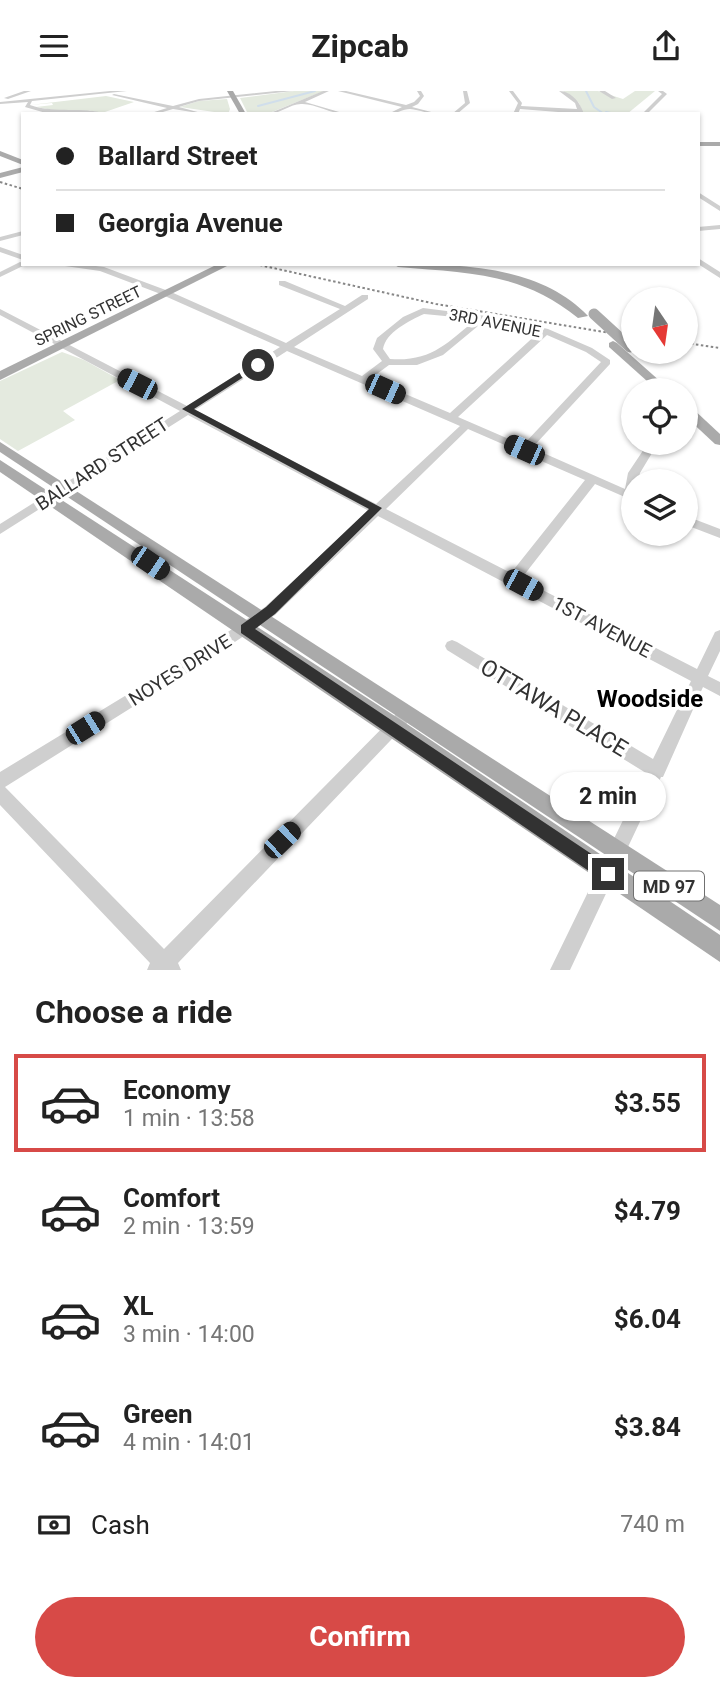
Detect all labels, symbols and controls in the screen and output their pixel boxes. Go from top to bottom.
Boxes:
icon: menu [35,27,73,65]
text: Zipcab [311,27,409,65]
icon: share [647,27,685,65]
text: Ballard Street [98,141,258,171]
text: Georgia Avenue [98,208,283,238]
street label: SPRING STREET [31,282,145,350]
north arrow [621,287,698,364]
map controls [621,287,698,546]
street label: 3RD AVENUE [447,305,543,341]
route start [242,349,274,381]
car [114,365,161,403]
car [362,371,409,407]
button: locate [621,378,698,455]
street label: BALLARD STREET [31,413,173,515]
car [501,432,548,468]
button: layers [621,469,698,546]
car [127,543,174,583]
car [500,566,547,604]
street label: 1ST AVENUE [549,591,656,663]
street label: NOYES DRIVE [124,629,236,711]
street label: OTTAWA PLACE [475,653,633,763]
district label: Woodside [597,685,703,713]
car [62,708,109,748]
callout: 2 min [550,773,666,821]
text: 2 min [579,783,637,810]
car [260,818,305,862]
route end [592,858,624,890]
road number: MD 97 [634,871,704,901]
text: Choose a ride [35,993,232,1031]
icon: car [39,1072,102,1135]
text: Economy [123,1075,230,1105]
text: $3.55 [614,1088,681,1118]
text: 1 min · 13:58 [123,1105,255,1132]
icon: car [39,1180,102,1243]
text: Comfort [123,1183,220,1213]
text: $4.79 [614,1196,681,1226]
text: 2 min · 13:59 [123,1213,255,1240]
icon: car [39,1288,102,1351]
text: XL [123,1291,154,1321]
text: $6.04 [614,1304,681,1334]
text: 3 min · 14:00 [123,1321,255,1348]
icon: car [39,1396,102,1459]
text: Green [123,1399,193,1429]
text: $3.84 [614,1412,681,1442]
text: 4 min · 14:01 [123,1429,255,1456]
icon: cash [35,1506,73,1544]
text: Cash [91,1510,150,1540]
text: 740 m [620,1511,685,1538]
button: Confirm [35,1597,685,1677]

